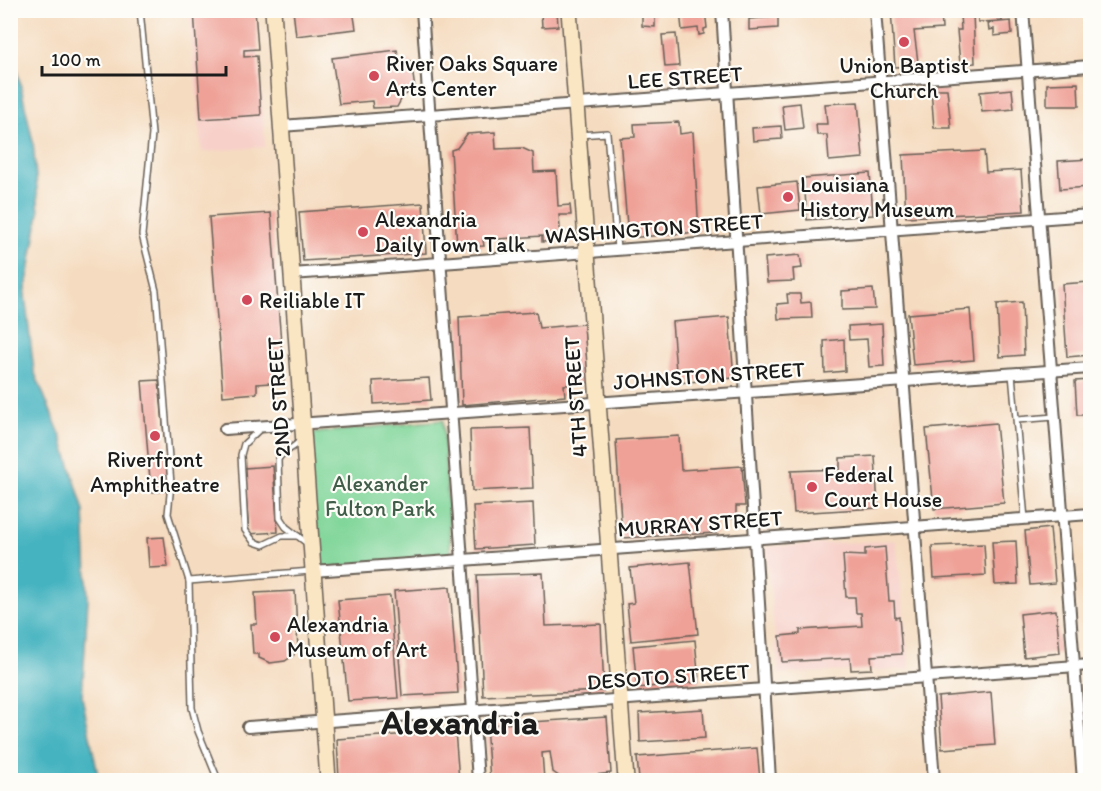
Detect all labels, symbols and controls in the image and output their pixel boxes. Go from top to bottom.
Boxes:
marker: Union Baptist Church [897,35,911,49]
scale bar [42,39,226,77]
text: 100 m [51,49,101,71]
place label: River Oaks Square Arts Center [386,50,558,102]
place label: Union Baptist Church [839,52,969,104]
street label: LEE STREET [627,60,744,95]
marker: River Oaks Square Arts Center [367,69,381,83]
place label: Louisiana History Museum [800,171,955,223]
marker: Louisiana History Museum [781,190,795,204]
place label: Alexandria Daily Town Talk [375,206,526,258]
street label: WASHINGTON STREET [544,207,765,250]
marker: Alexandria Daily Town Talk [356,225,370,239]
place label: Reiliable IT [259,287,366,314]
marker: Reiliable IT [240,293,254,307]
street label: 2ND STREET [261,335,296,458]
street label: 4TH STREET [558,335,593,458]
street label: JOHNSTON STREET [612,355,806,396]
marker: Riverfront Amphitheatre [148,429,162,443]
place label: Riverfront Amphitheatre [90,446,220,498]
place label: Federal Court House [824,461,942,513]
park label: Alexander Fulton Park [325,470,435,522]
marker: Federal Court House [805,480,819,494]
street label: MURRAY STREET [617,504,784,543]
place label: Alexandria Museum of Art [287,611,427,663]
marker: Alexandria Museum of Art [268,630,282,644]
street label: DESOTO STREET [586,657,751,696]
district label: Alexandria [381,702,539,743]

